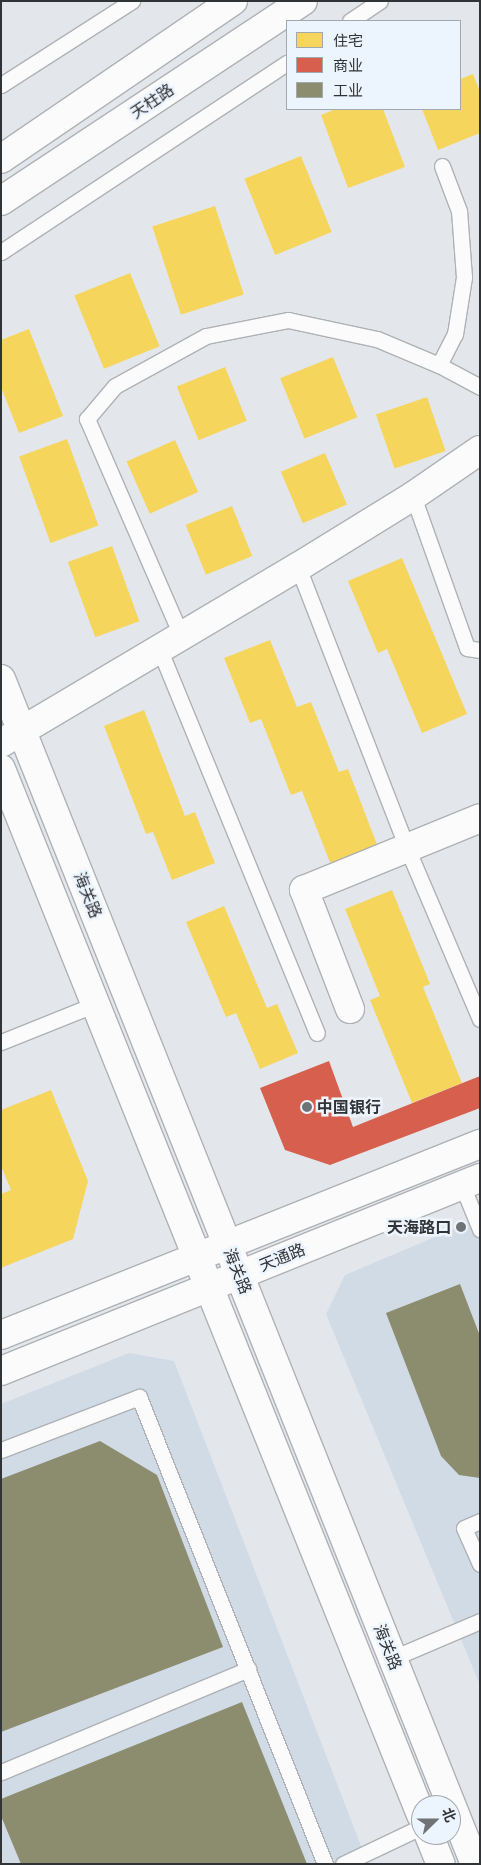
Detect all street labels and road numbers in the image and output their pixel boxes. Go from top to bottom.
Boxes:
street label: 天柱路 [127,80,177,122]
street label: 海关路 [70,869,106,921]
street label: 天通路 [256,1239,308,1275]
street label: 海关路 [220,1245,256,1297]
street label: 海关路 [370,1621,406,1673]

